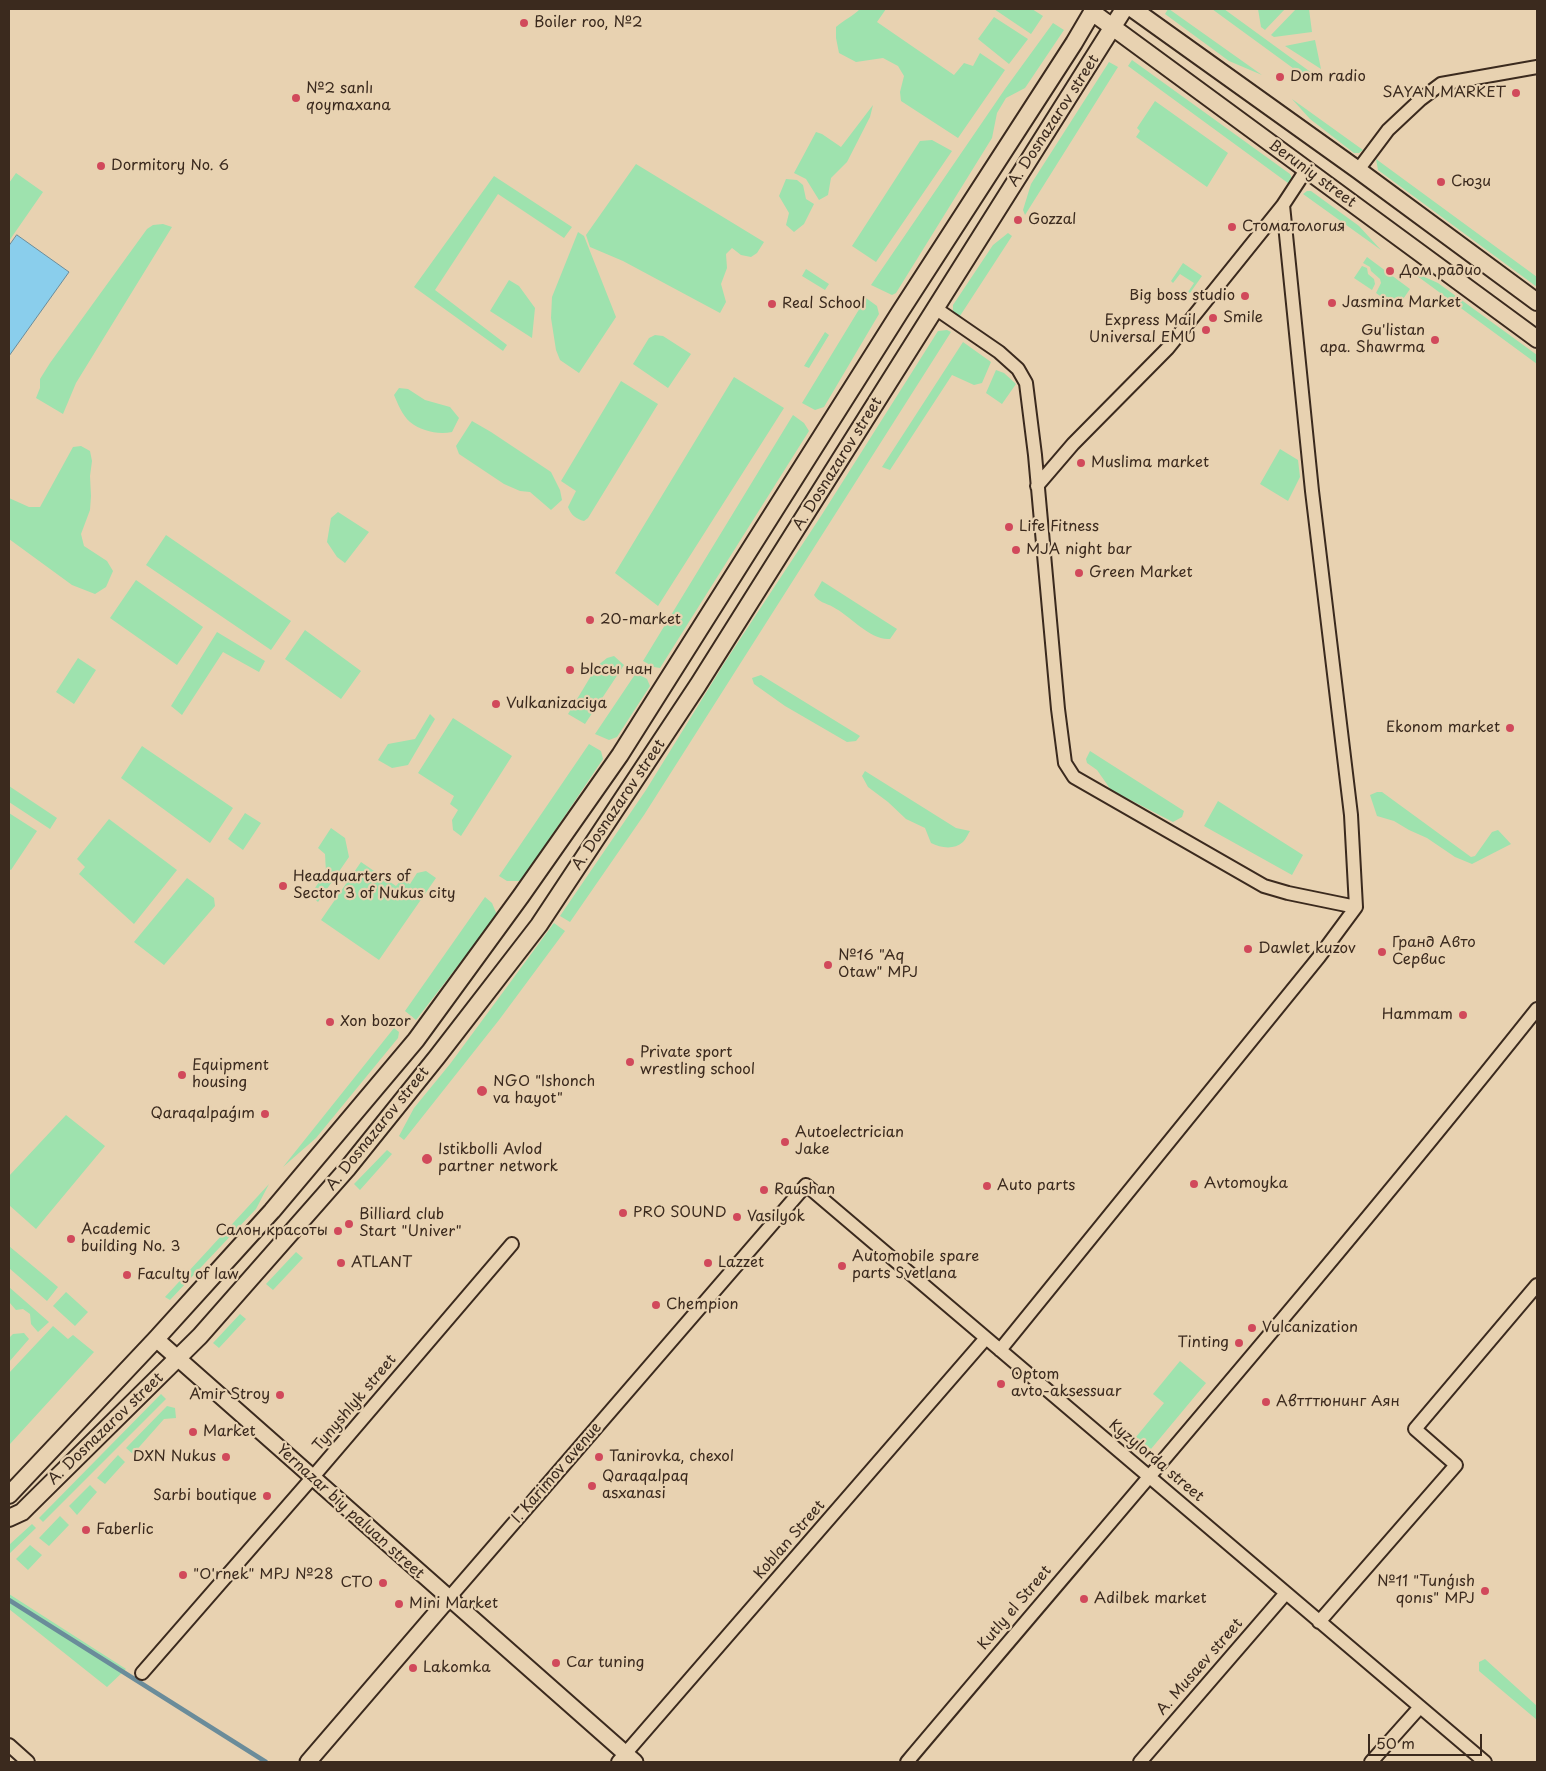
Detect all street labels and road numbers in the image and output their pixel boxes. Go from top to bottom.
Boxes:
street label: A. Dosnazarov street [1005,52,1103,190]
street label: Beruniy street [1265,136,1359,212]
street label: A. Dosnazarov street [790,394,886,534]
street label: A. Dosnazarov street [569,736,669,874]
street label: A. Dosnazarov street [323,1064,433,1194]
street label: Tynyshlyk street [310,1351,400,1455]
street label: A. Dosnazarov street [45,1369,167,1489]
street label: Kyzylorda street [1105,1416,1207,1506]
street label: I. Karimov avenue [508,1419,606,1527]
street label: Yernazar biy paluan street [273,1441,427,1583]
street label: Koblan Street [751,1497,829,1583]
street label: Kutly el Street [974,1562,1056,1654]
street label: A. Musaev street [1153,1615,1247,1719]

